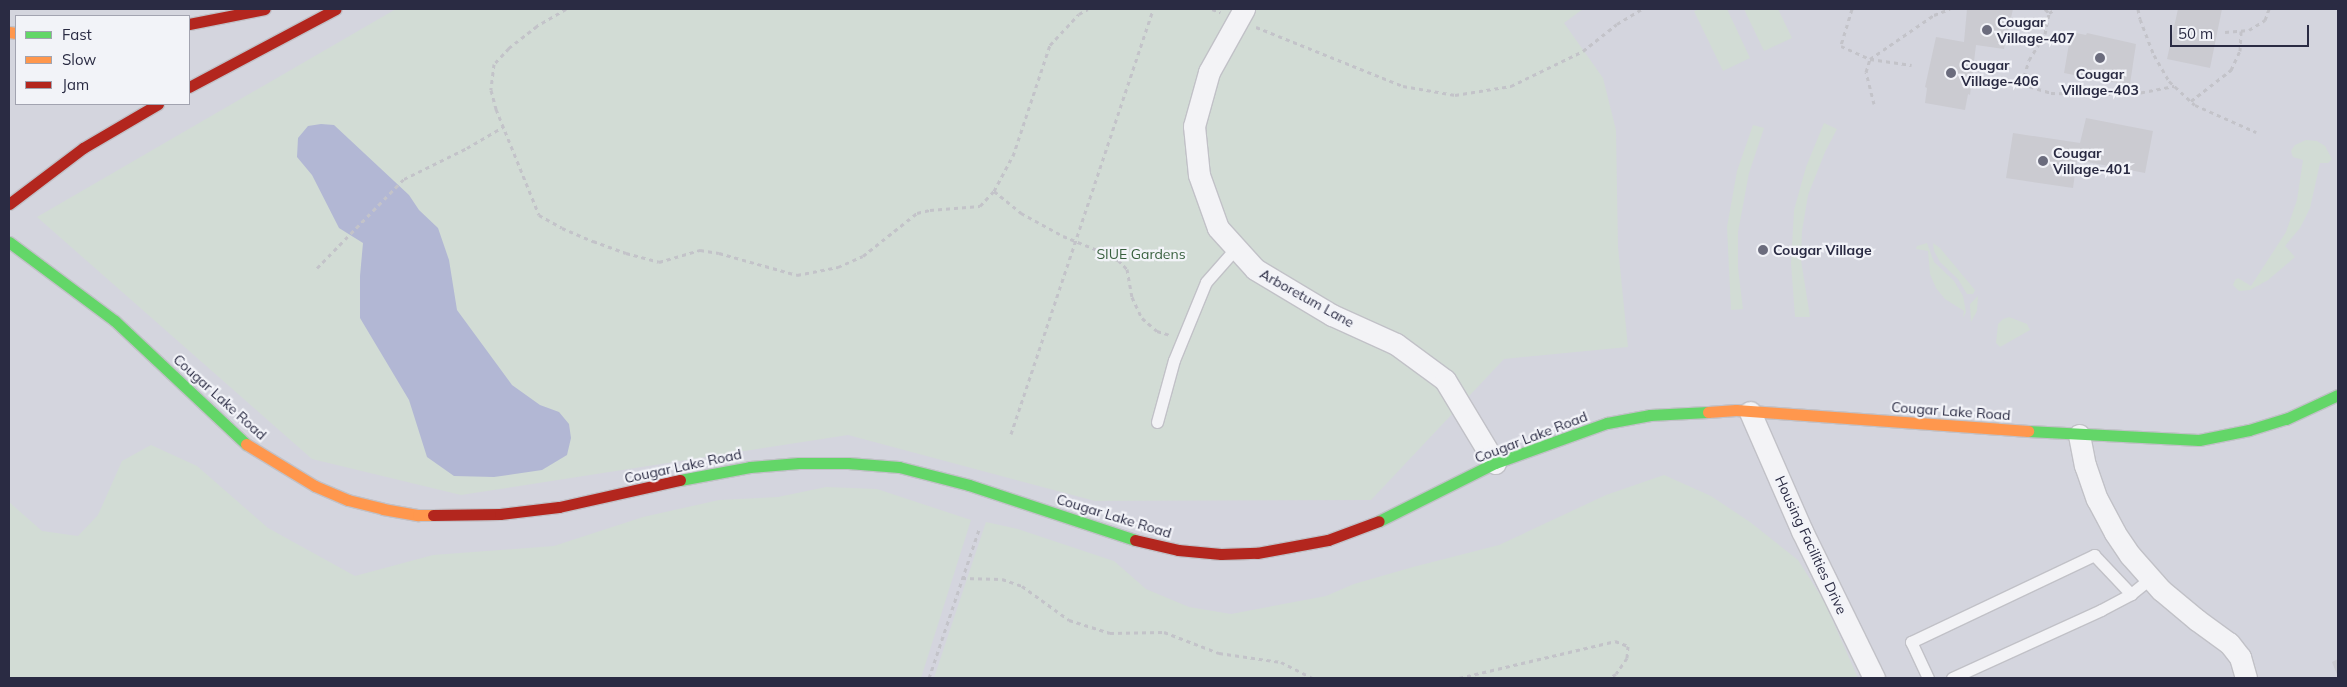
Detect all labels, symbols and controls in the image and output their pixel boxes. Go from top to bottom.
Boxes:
place label: Cougar Village-407 [1997,14,2075,46]
legend [15,15,190,105]
scale bar [2172,15,2311,47]
marker: Cougar Village-407 [1981,24,1993,36]
text: 50 m [2178,24,2213,43]
text: Fast [62,25,92,44]
text: Slow [62,50,96,69]
marker: Cougar Village-403 [2094,52,2106,64]
place label: Cougar Village-406 [1961,57,2039,90]
place label: Cougar Village-403 [2061,66,2139,98]
marker: Cougar Village-406 [1945,67,1957,79]
text: Jam [62,75,89,94]
place label: Cougar Village-401 [2053,145,2131,178]
marker: Cougar Village-401 [2037,155,2049,167]
place label: Cougar Village [1773,242,1872,258]
marker: Cougar Village [1757,244,1769,256]
park label: SIUE Gardens [1096,246,1186,262]
street label: Arboretum Lane [1257,265,1357,331]
street label: Cougar Lake Road [170,351,270,443]
street label: Cougar Lake Road [1891,398,2011,424]
street label: Cougar Lake Road [1472,408,1590,466]
street label: Cougar Lake Road [623,445,743,487]
street label: Housing Facilities Drive [1772,473,1850,617]
street label: Cougar Lake Road [1054,491,1174,541]

